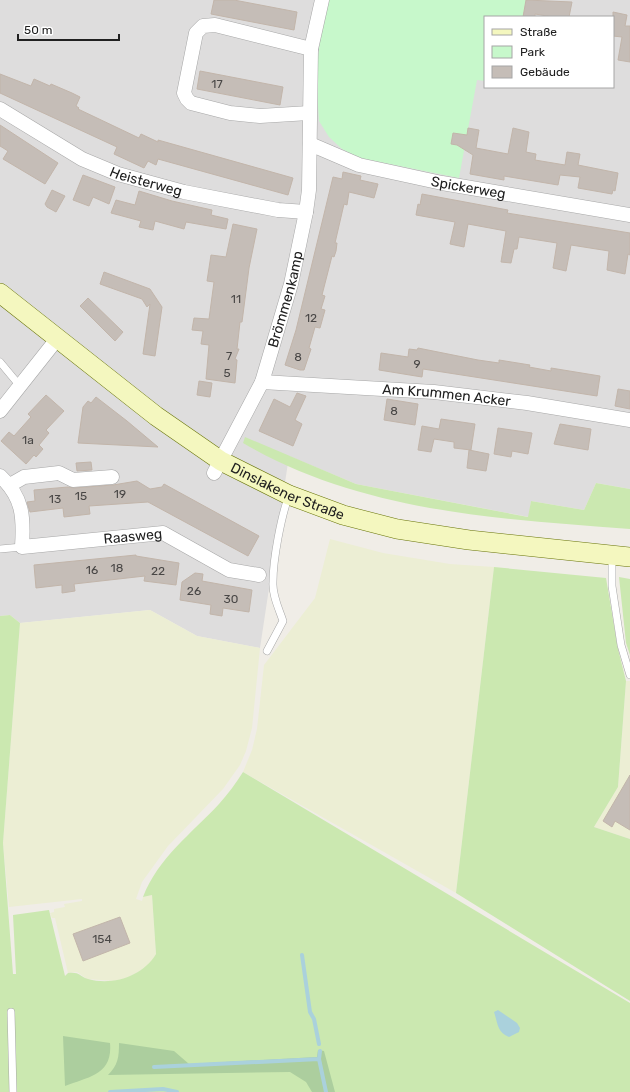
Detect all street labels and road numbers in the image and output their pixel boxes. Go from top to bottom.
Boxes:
street label: Heisterweg [107,163,184,200]
street label: Spickerweg [429,173,507,203]
street label: Brömmenkamp [265,249,307,350]
street label: Am Krummen Acker [382,381,512,410]
street label: Dinslakener Straße [228,459,347,524]
street label: Raasweg [103,525,163,548]

